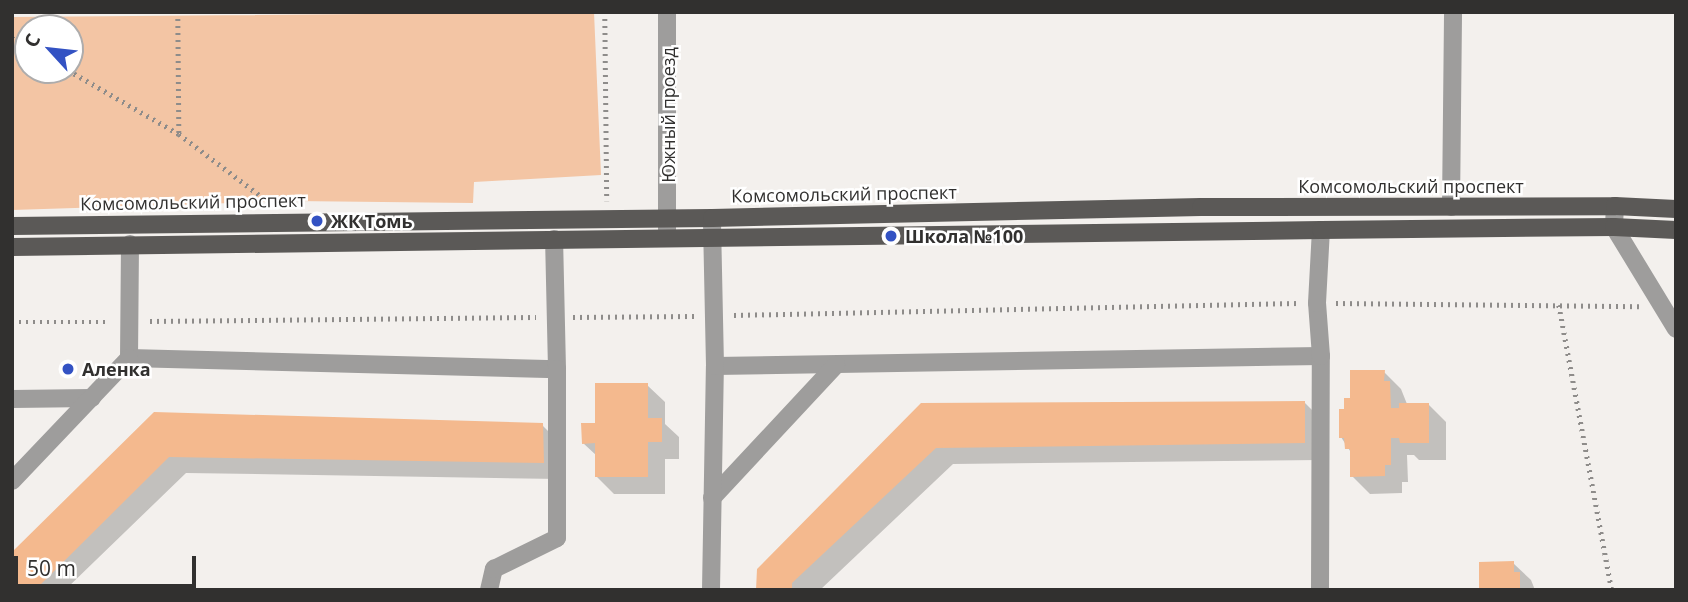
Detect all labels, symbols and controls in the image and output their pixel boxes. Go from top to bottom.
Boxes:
north arrow [14,14,84,84]
text: С [18,29,46,52]
street label: Южный проезд [657,47,679,183]
street label: Комсомольский проспект [1298,175,1524,197]
street label: Комсомольский проспект [731,181,957,207]
street label: Комсомольский проспект [80,189,306,215]
place label: ЖК Томь [331,210,413,232]
marker: ЖК Томь [309,213,325,229]
place label: Школа №100 [905,225,1023,247]
marker: Школа №100 [883,228,899,244]
place label: Аленка [82,358,151,380]
marker: Аленка [60,361,76,377]
scale bar [18,542,200,586]
text: 50 m [27,554,76,582]

